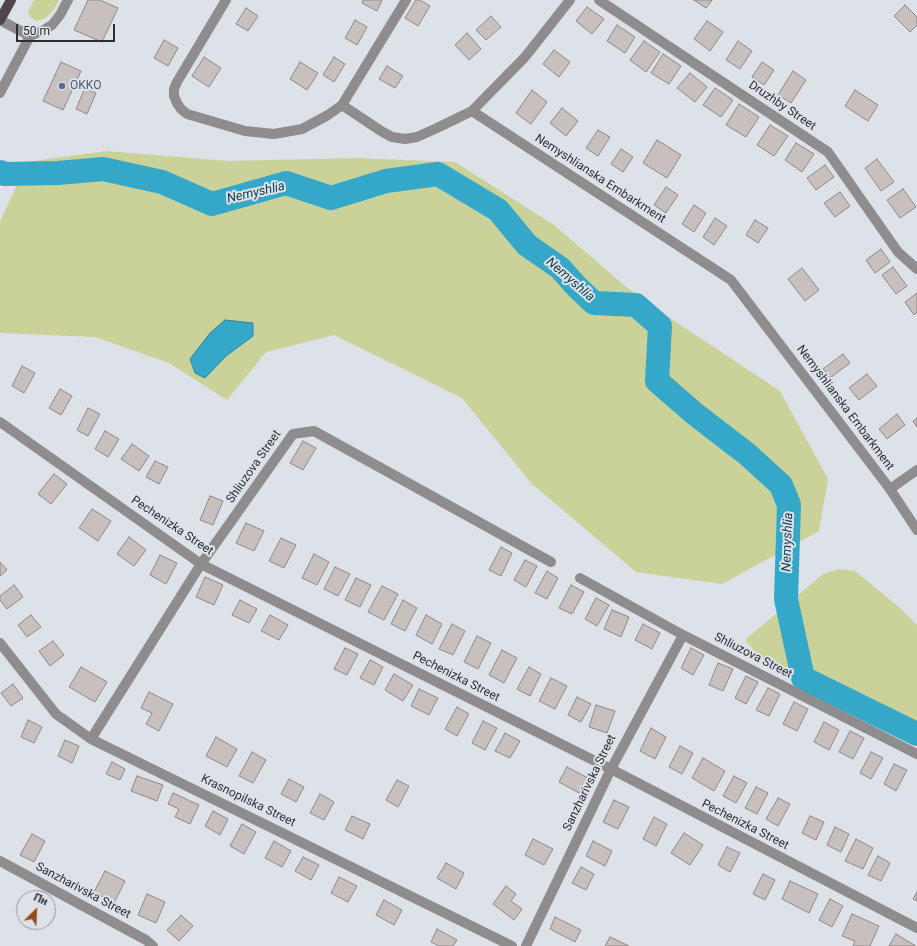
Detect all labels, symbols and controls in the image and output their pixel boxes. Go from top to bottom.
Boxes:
scale bar [18,16,117,42]
text: 50 m [23,24,50,38]
street label: Druzhby Street [746,78,818,134]
place label: OKKO [70,79,101,93]
marker: OKKO [57,81,67,91]
street label: Nemyshlianska Embarkment [532,131,668,227]
water label: Nemyshlia [225,179,287,207]
water label: Nemyshlia [543,255,597,305]
street label: Nemyshlianska Embarkment [793,343,897,473]
street label: Shliuzova Street [224,428,284,506]
street label: Pechenizka Street [128,493,216,559]
water label: Nemyshlia [779,512,797,572]
street label: Shliuzova Street [712,630,794,682]
street label: Pechenizka Street [410,649,502,705]
street label: Sanzharivska Street [560,732,620,834]
street label: Krasnopilska Street [198,772,298,830]
street label: Pechenizka Street [699,797,791,853]
street label: Sanzharivska Street [33,860,133,922]
north arrow [16,890,56,930]
text: Пн [32,891,50,908]

